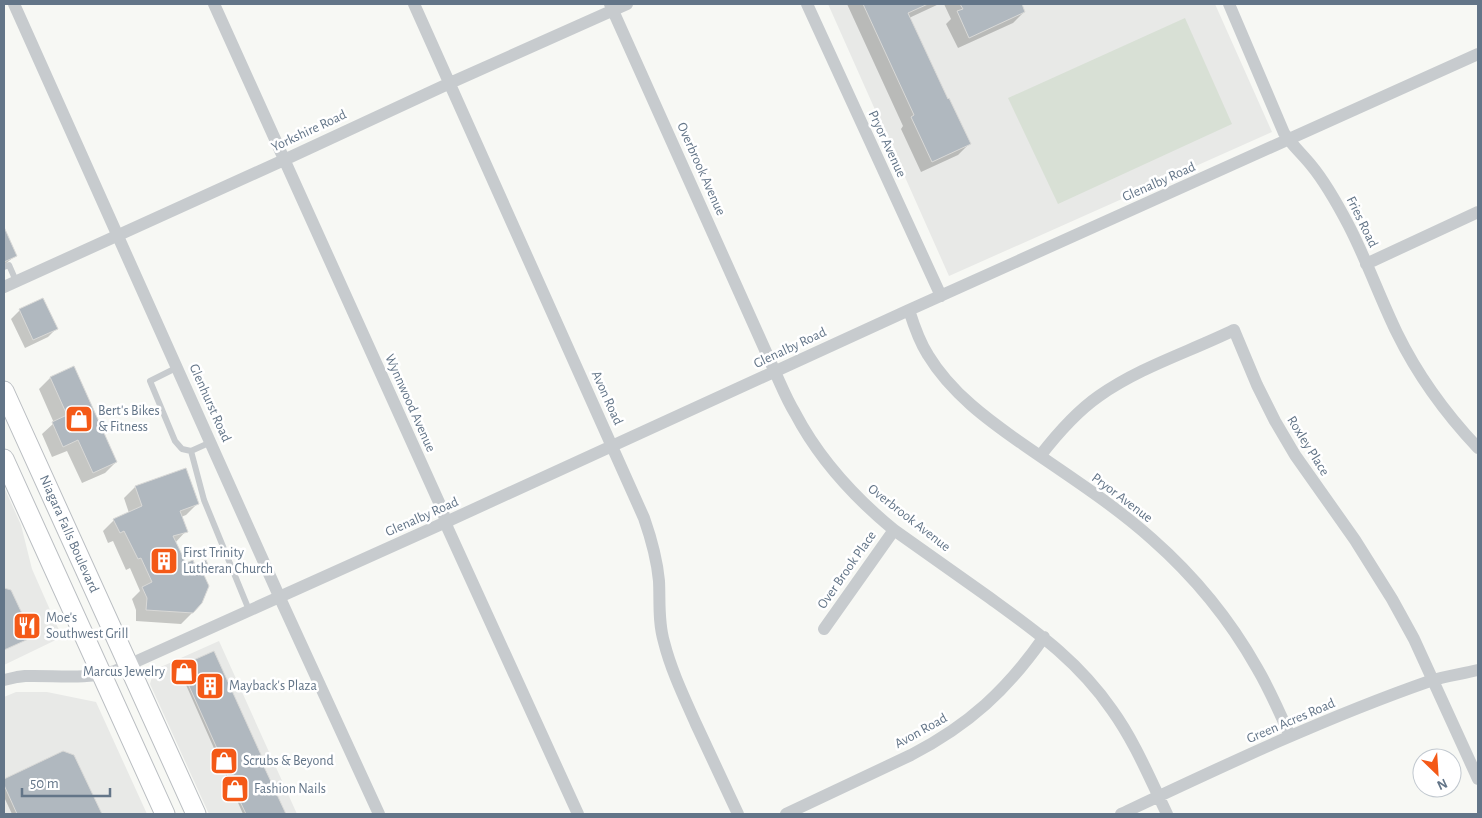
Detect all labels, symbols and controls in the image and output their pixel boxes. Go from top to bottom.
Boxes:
street label: Yorkshire Road [269,108,349,154]
street label: Pryor Avenue [865,108,909,180]
street label: Overbrook Avenue [674,120,728,218]
street label: Glenalby Road [1120,160,1198,204]
street label: Fries Road [1344,194,1380,250]
street label: Glenalby Road [751,325,829,371]
street label: Wynnwood Avenue [382,352,438,454]
street label: Glenhurst Road [187,362,233,444]
street label: Avon Road [589,369,625,427]
shop icon: Bert's Bikes & Fitness [64,404,94,434]
place label: Bert's Bikes & Fitness [98,404,160,434]
street label: Roxley Place [1284,414,1332,478]
street label: Pryor Avenue [1089,471,1155,525]
street label: Niagara Falls Boulevard [37,473,101,595]
street label: Overbrook Avenue [865,482,953,554]
street label: Glenalby Road [383,495,461,539]
street label: Over Brook Place [815,529,879,611]
building icon: First Trinity Lutheran Church [149,546,179,576]
place label: First Trinity Lutheran Church [183,546,273,576]
restaurant icon: Moe's Southwest Grill [12,611,42,641]
place label: Moe's Southwest Grill [46,611,128,641]
shop icon: Marcus Jewelry [169,657,199,687]
place label: Marcus Jewelry [83,665,165,679]
building icon: Mayback's Plaza [195,671,225,701]
place label: Mayback's Plaza [229,679,317,693]
street label: Green Acres Road [1245,696,1337,746]
street label: Avon Road [892,711,950,751]
shop icon: Scrubs & Beyond [209,746,239,776]
north arrow [1412,748,1462,798]
place label: Scrubs & Beyond [243,754,334,768]
scale bar [22,766,110,798]
shop icon: Fashion Nails [220,774,250,804]
text: N [1435,775,1449,792]
text: 50 m [30,776,59,791]
place label: Fashion Nails [254,782,326,796]

